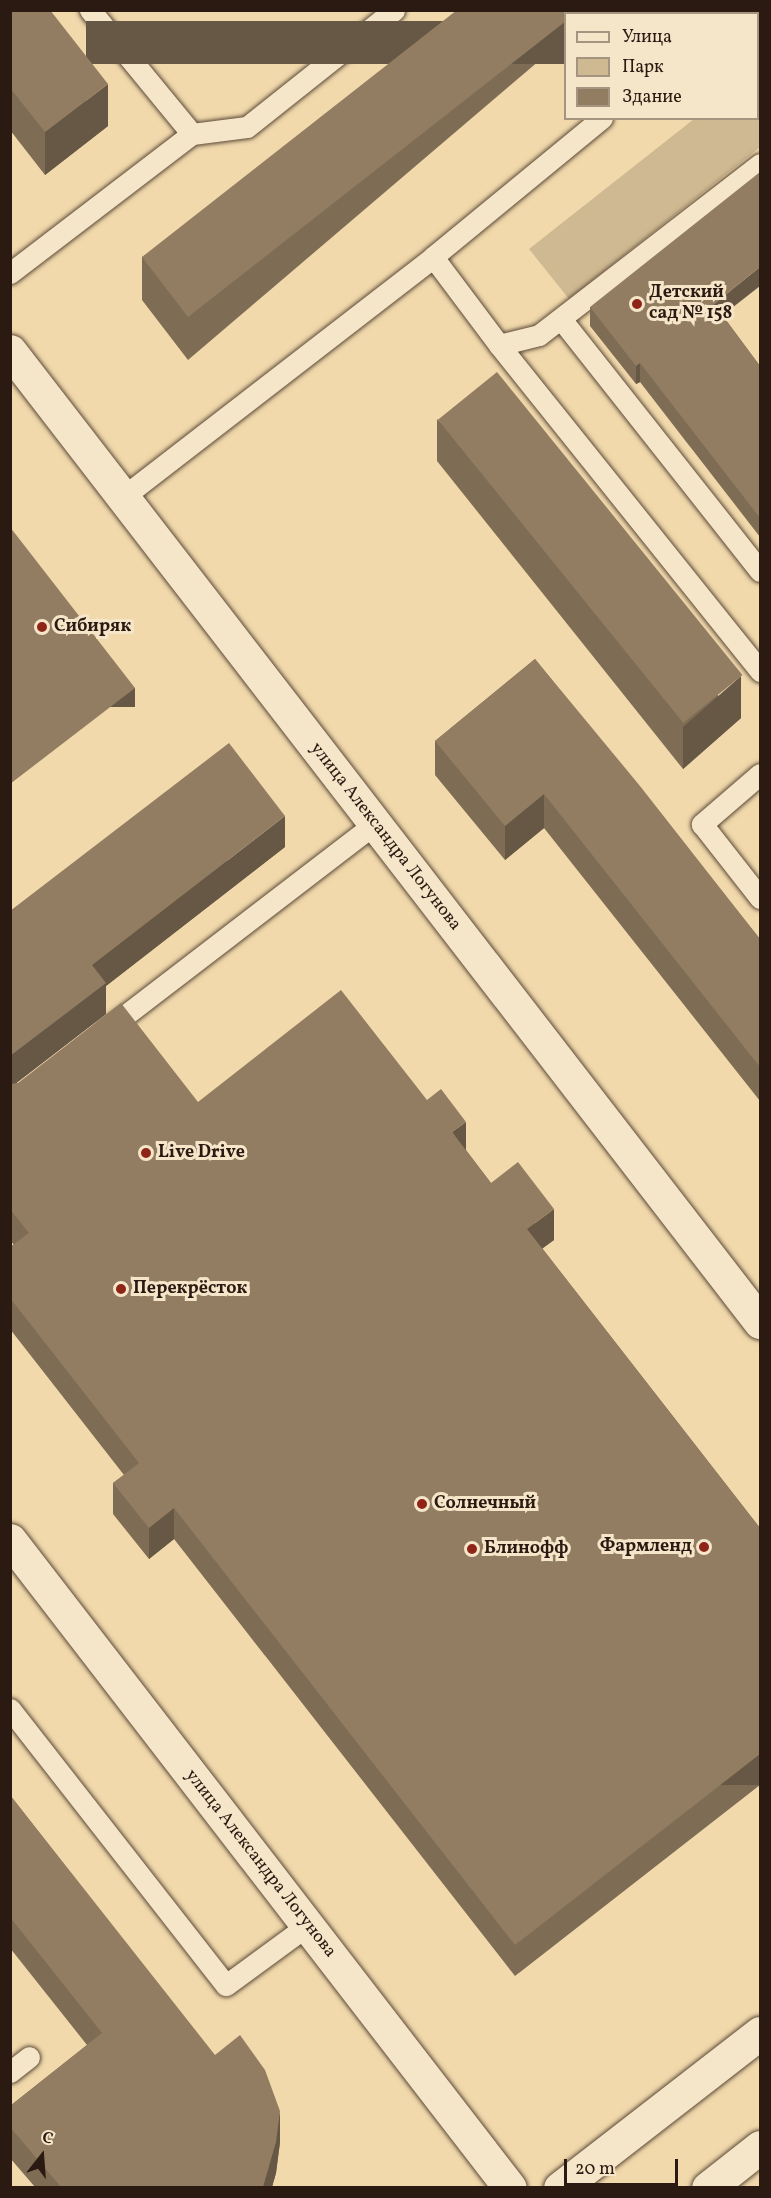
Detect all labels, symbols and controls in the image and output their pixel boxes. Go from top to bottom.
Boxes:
legend [564,12,759,120]
text: Улица [622,25,672,50]
text: Парк [622,55,664,80]
text: Здание [622,85,682,110]
place label: Детский сад № 158 [649,283,732,326]
marker: Детский сад № 158 [630,297,644,311]
place label: Сибиряк [54,616,131,638]
marker: Сибиряк [35,620,49,634]
street label: улица Александра Логунова [305,739,465,935]
place label: Live Drive [158,1142,245,1164]
marker: Live Drive [139,1146,153,1160]
place label: Перекрёсток [133,1278,247,1300]
marker: Перекрёсток [114,1282,128,1296]
place label: Солнечный [434,1493,536,1515]
marker: Солнечный [415,1497,429,1511]
place label: Фармленд [600,1536,692,1558]
place label: Блинофф [484,1538,568,1560]
marker: Фармленд [697,1540,711,1554]
marker: Блинофф [465,1542,479,1556]
street label: улица Александра Логунова [180,1766,340,1962]
north arrow [12,2126,72,2186]
text: С [39,2127,55,2151]
scale bar [567,2147,681,2185]
text: 20 m [575,2157,615,2182]

